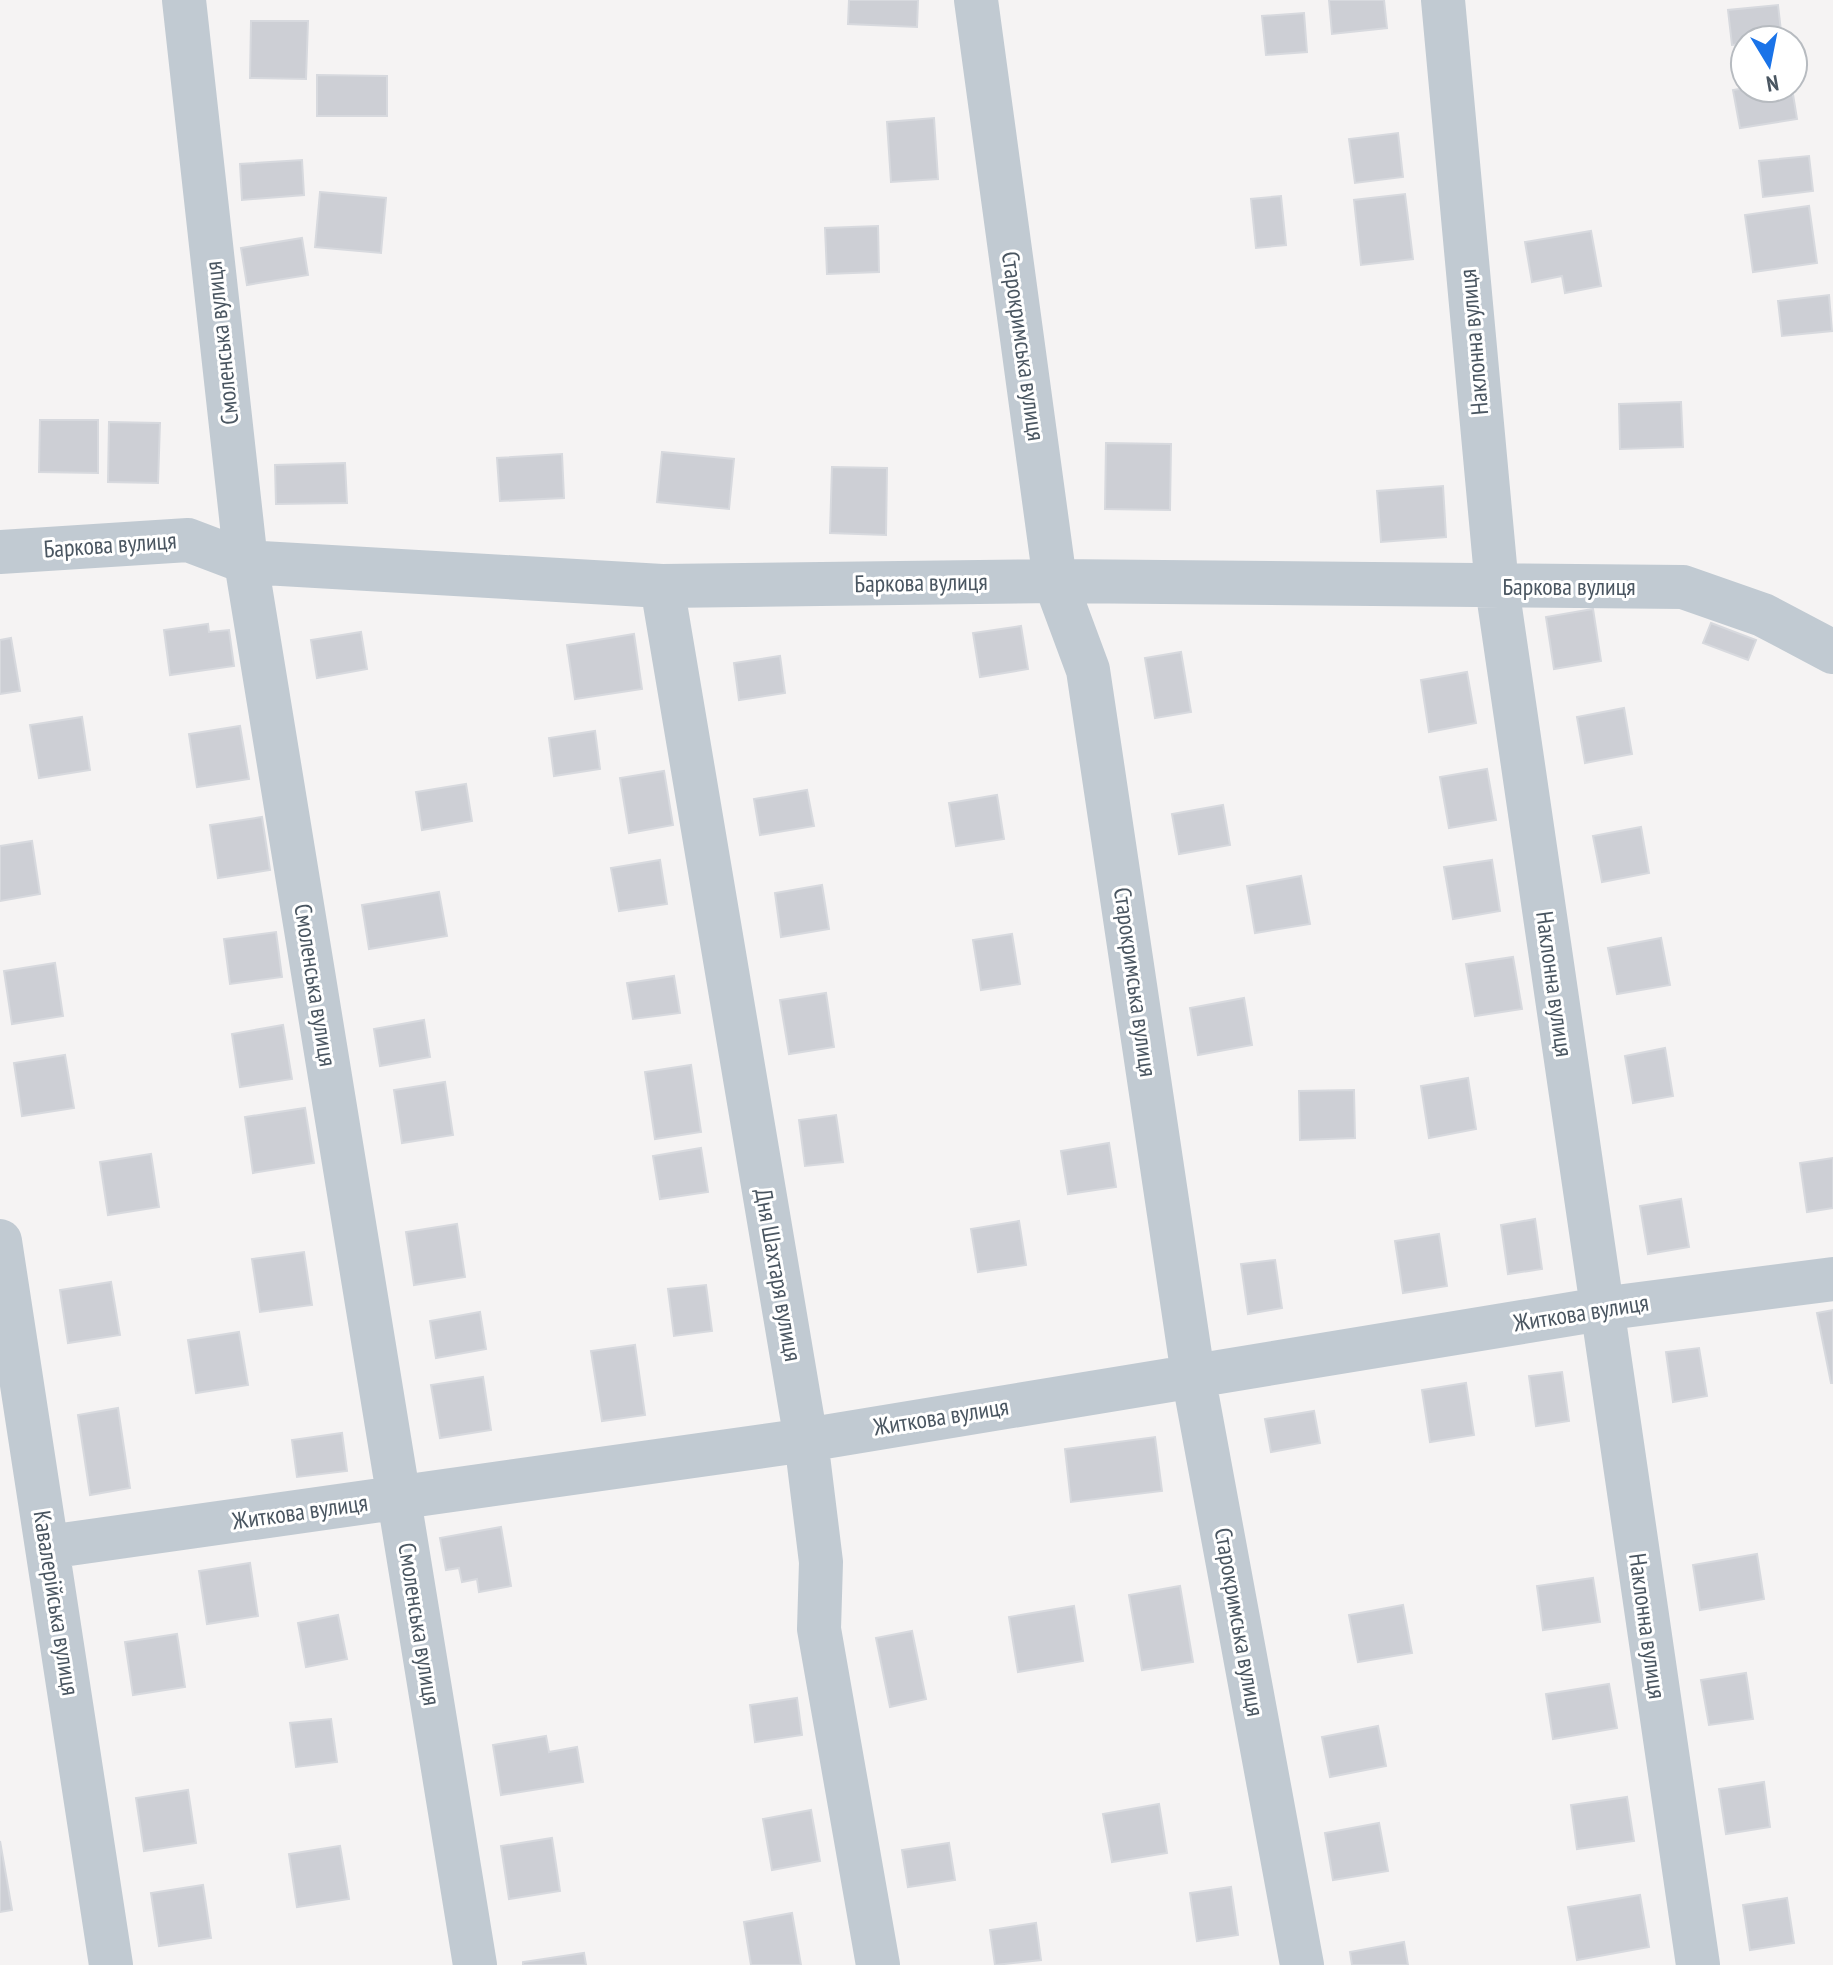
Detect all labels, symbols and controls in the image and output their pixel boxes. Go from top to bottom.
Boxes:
north arrow [1729,24,1809,104]
text: N [1764,69,1781,99]
street label: Старокримська вулиця [995,249,1052,443]
street label: Смоленська вулиця [198,260,245,426]
street label: Наклонна вулиця [1452,268,1495,416]
street label: Баркова вулиця [42,524,177,565]
street label: Баркова вулиця [854,566,988,599]
street label: Баркова вулиця [1502,571,1636,602]
street label: Старокримська вулиця [1107,885,1164,1079]
street label: Смоленська вулиця [287,901,344,1068]
street label: Наклонна вулиця [1529,909,1580,1059]
street label: Дня Шахтаря вулиця [748,1186,809,1364]
street label: Житкова вулиця [1510,1287,1651,1339]
street label: Житкова вулиця [870,1391,1011,1443]
street label: Житкова вулиця [229,1487,370,1536]
street label: Кавалерійська вулиця [27,1508,86,1698]
street label: Старокримська вулиця [1208,1525,1271,1719]
street label: Смоленська вулиця [391,1540,448,1707]
street label: Наклонна вулиця [1622,1551,1673,1701]

